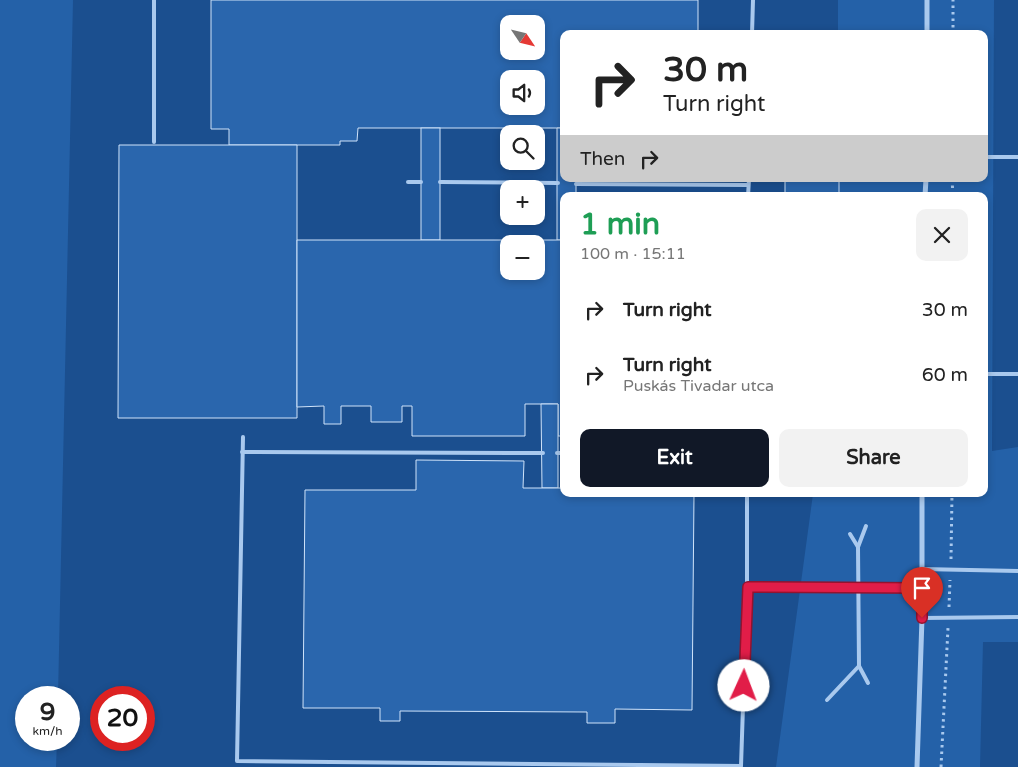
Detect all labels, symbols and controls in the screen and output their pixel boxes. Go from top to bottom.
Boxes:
north arrow [500,15,545,60]
map controls [500,15,545,280]
text: 30 m [663,49,748,91]
icon: right [580,50,645,115]
button: sound [500,70,545,115]
text: Turn right [663,91,765,117]
button: search [500,125,545,170]
icon: right [635,145,663,173]
text: Then [580,148,625,170]
button: + [500,180,545,225]
text: 1 min [580,206,660,243]
button: close [916,209,968,261]
button: − [500,235,545,280]
text: 100 m · 15:11 [580,244,686,264]
icon: right [580,296,608,324]
text: Turn right [623,299,711,321]
text: 30 m [922,299,968,321]
text: Turn right [623,354,711,376]
icon: right [580,361,608,389]
text: 60 m [922,364,968,386]
text: Puskás Tivadar utca [623,376,774,396]
button: Exit [580,429,769,487]
button: Share [779,429,968,487]
pin [901,567,943,618]
icon: arrive [908,574,936,602]
position arrow [717,659,769,711]
speed limit sign: 20 [90,686,155,751]
text: 9 [40,697,55,727]
text: km/h [32,724,63,738]

